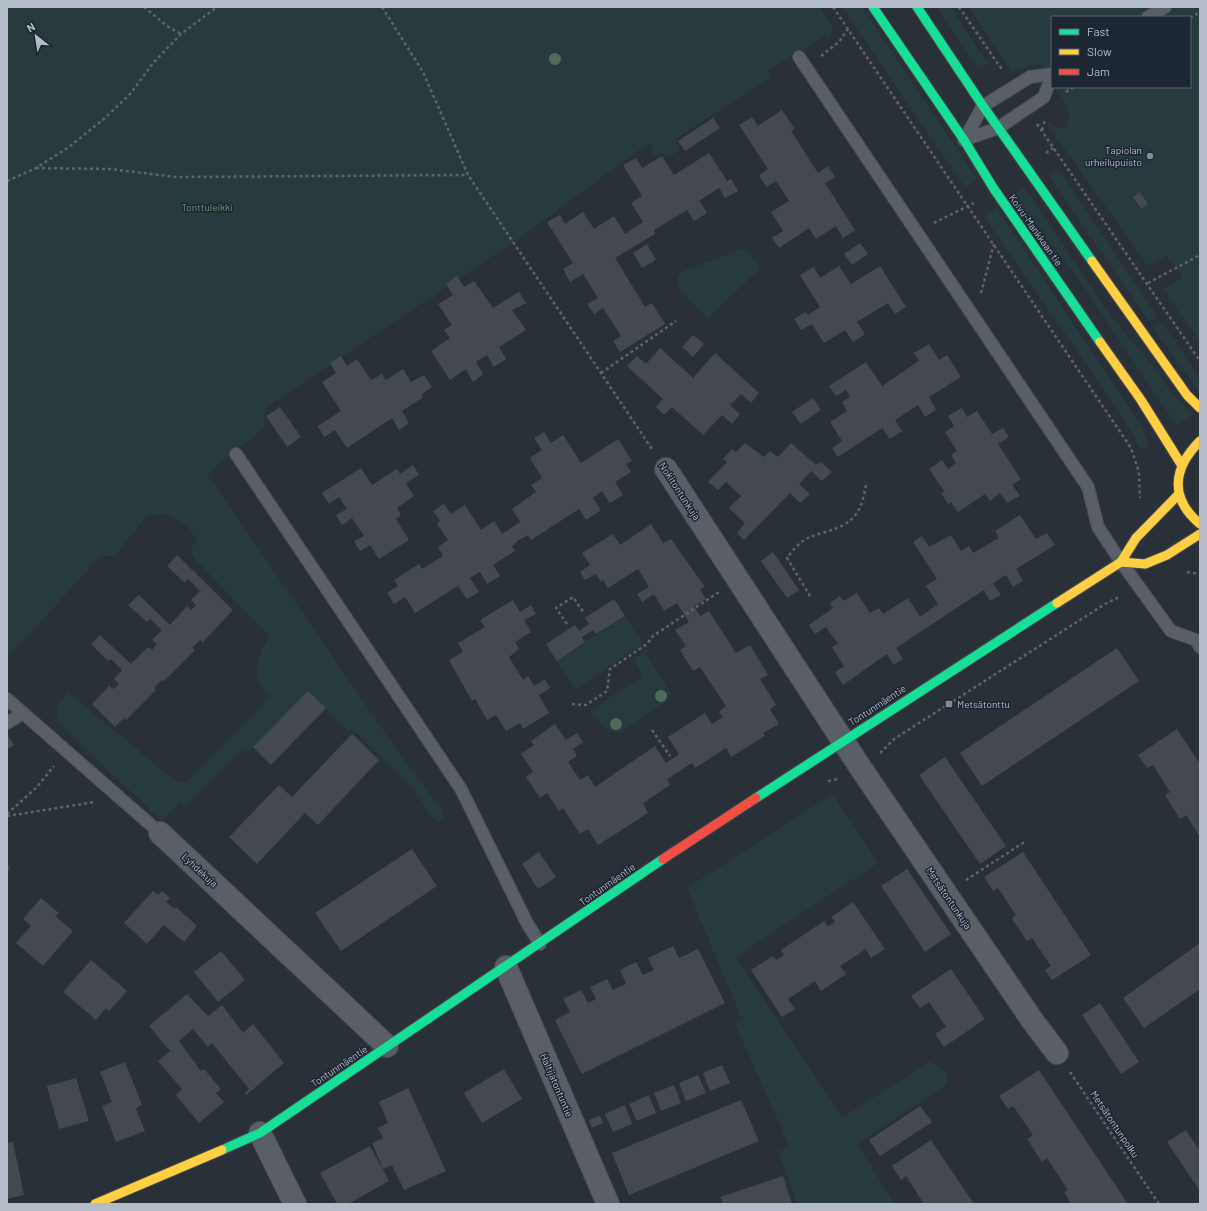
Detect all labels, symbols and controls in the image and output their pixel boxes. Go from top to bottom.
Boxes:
north arrow [16,16,56,56]
legend [1051,16,1191,88]
text: N [24,19,37,34]
text: Fast [1087,24,1110,38]
text: Slow [1087,44,1112,58]
text: Jam [1087,64,1110,78]
place label: Tapiolan urheilupuisto [1085,144,1142,168]
marker: Tapiolan urheilupuisto [1145,151,1155,161]
street label: Koivu-Mankkaan tie [1007,192,1065,268]
park label: Tonttuleikki [181,201,233,213]
street label: Nokitontunkuja [657,460,703,522]
street label: Tontunmäentie [846,682,908,728]
place label: Metsätonttu [957,698,1010,710]
marker: Metsätonttu [944,699,954,709]
street label: Lyhdekuja [180,851,220,889]
street label: Tontunmäentie [577,860,637,908]
street label: Metsätontunkuja [924,865,974,931]
street label: Tontunmäentie [308,1043,370,1089]
street label: Haltijatontuntie [538,1051,576,1119]
street label: Metsätontunpolku [1088,1088,1142,1160]

